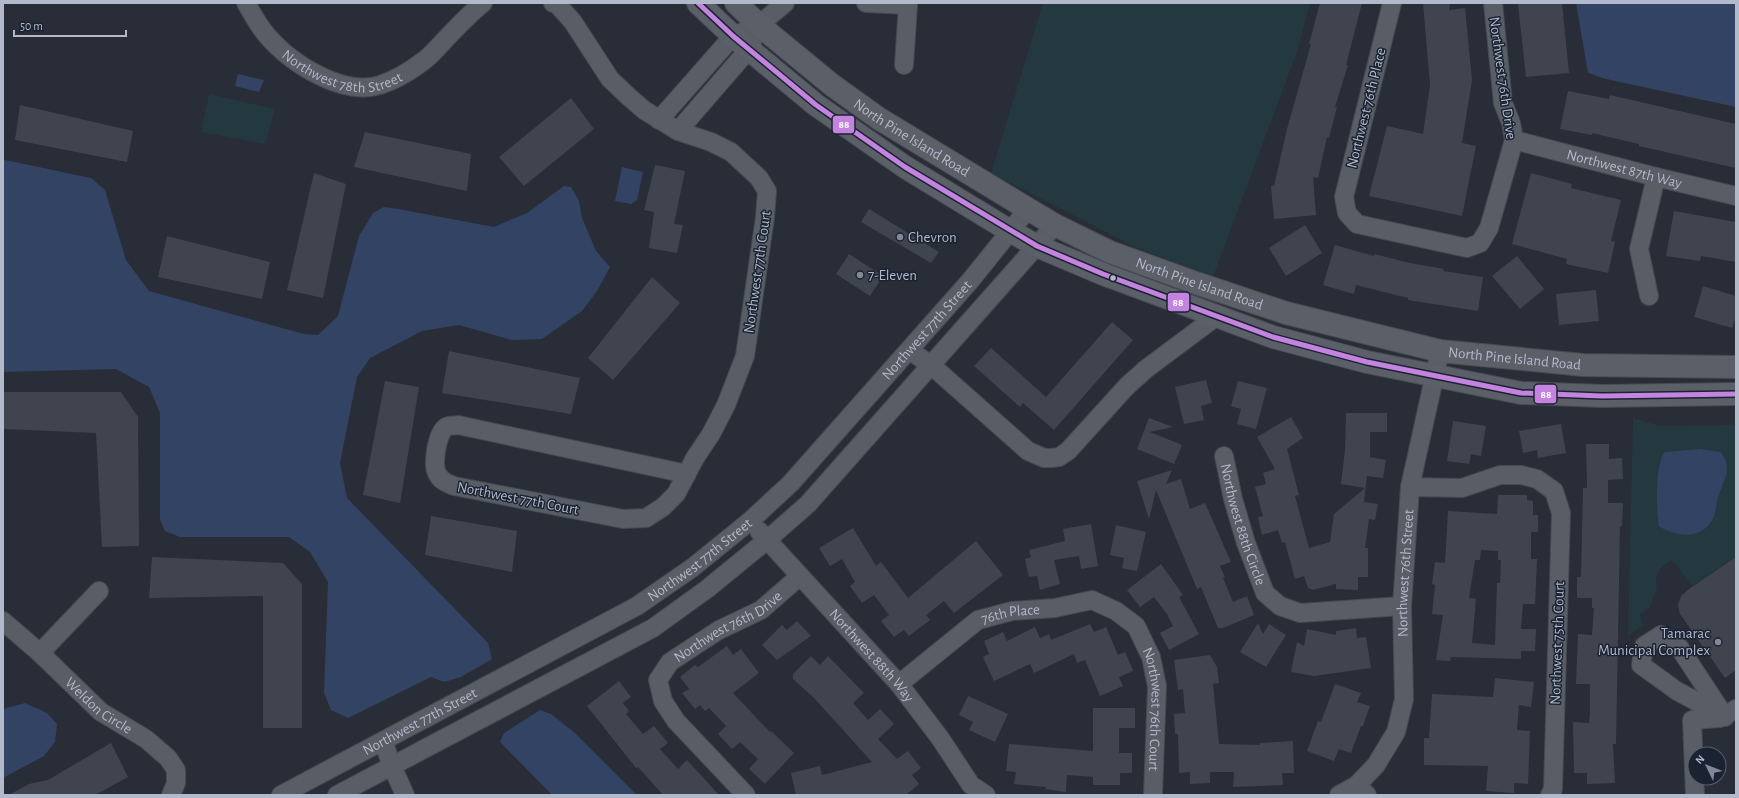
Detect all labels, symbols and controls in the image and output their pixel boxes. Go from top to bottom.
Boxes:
scale bar [14,12,126,38]
street label: Northwest 76th Drive [1486,16,1519,140]
text: 50 m [20,20,43,32]
street label: Northwest 76th Place [1344,46,1389,170]
street label: Northwest 78th Street [279,47,405,95]
street label: North Pine Island Road [851,96,972,180]
line badge: 88 [832,115,855,134]
text: 88 [839,119,849,130]
street label: Northwest 87th Way [1565,147,1684,191]
street label: Northwest 77th Court [741,210,774,334]
place label: Chevron [908,230,957,245]
marker: Chevron [895,232,905,242]
street label: North Pine Island Road [1134,255,1265,313]
place label: 7-Eleven [868,268,917,283]
marker: 7-Eleven [855,270,865,280]
unlabelled marker [1108,273,1118,283]
street label: Northwest 77th Street [879,278,975,383]
line badge: 88 [1167,292,1190,312]
text: 88 [1173,297,1183,308]
street label: North Pine Island Road [1448,345,1582,373]
line badge: 88 [1534,384,1557,404]
text: 88 [1541,389,1551,400]
street label: Northwest 88th Circle [1218,462,1268,587]
street label: Northwest 77th Court [456,479,580,518]
street label: Northwest 76th Street [1395,509,1416,637]
street label: Northwest 77th Street [645,515,755,604]
street label: Northwest 75th Court [1548,581,1567,705]
street label: Northwest 76th Drive [671,588,785,665]
street label: 76th Place [980,602,1041,627]
street label: Northwest 88th Way [826,606,917,705]
place label: Tamarac Municipal Complex [1598,626,1710,658]
marker: Tamarac Municipal Complex [1713,637,1723,647]
street label: Northwest 76th Court [1139,645,1165,771]
street label: Weldon Circle [62,675,135,737]
street label: Northwest 77th Street [360,685,480,758]
north arrow [1687,746,1727,786]
text: N [1693,753,1707,766]

